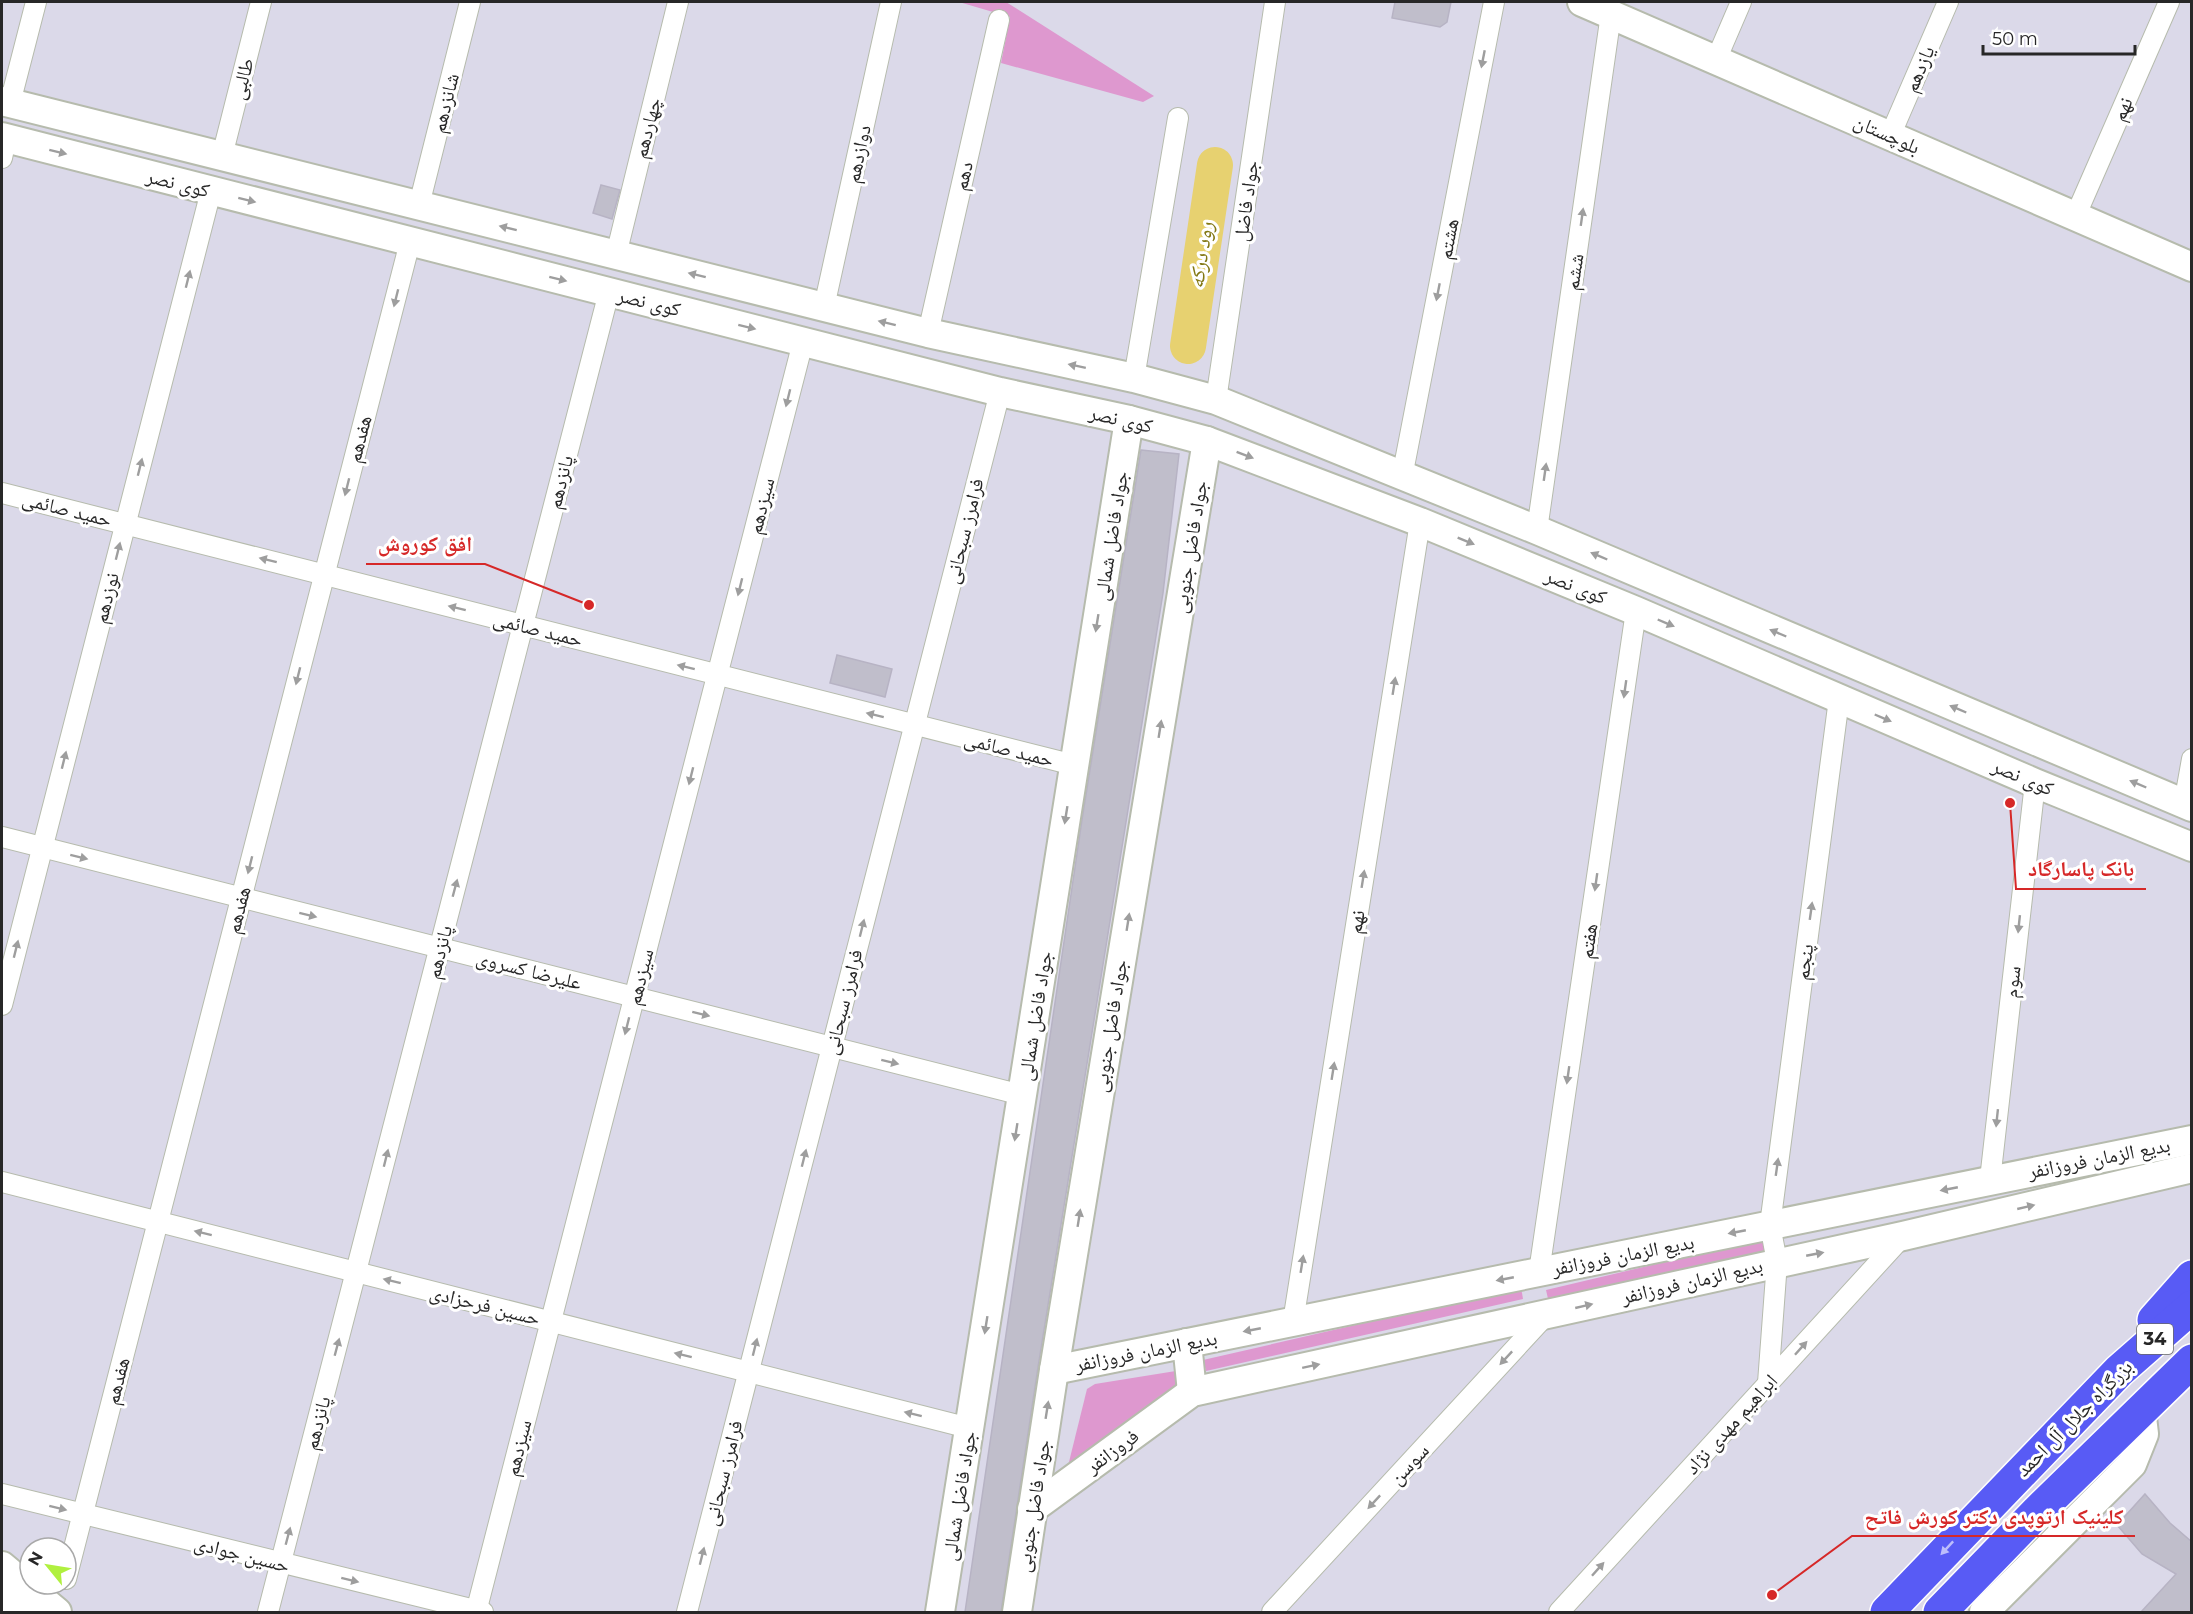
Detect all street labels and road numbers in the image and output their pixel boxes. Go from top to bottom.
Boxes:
street label: یازدهم [1898,42,1941,97]
street label: طالبی [225,56,259,102]
street label: شانزدهم [426,71,466,136]
street label: نهم [2106,93,2140,125]
street label: چهاردهم [628,95,668,162]
street label: بلوچستان [1850,109,1924,159]
street label: دوازدهم [840,123,878,186]
street label: دهم [948,159,980,193]
street label: جواد فاضل [1228,159,1264,243]
street label: کوی نصر [143,163,212,202]
street label: هشتم [1432,216,1466,262]
street label: ششم [1560,252,1590,292]
street label: کوی نصر [614,282,683,321]
street label: کوی نصر [1086,400,1155,438]
street label: هفدهم [342,413,378,466]
street label: پانزدهم [542,453,580,512]
street label: جواد فاضل شمالی [1089,469,1133,603]
street label: سیزدهم [742,475,782,537]
street label: فرامرز سبحانی [939,476,989,586]
street label: جواد فاضل جنوبی [1168,479,1212,615]
street label: حمید صائمی [20,486,114,532]
street label: کوی نصر [1541,562,1610,609]
street label: نوزدهم [88,570,126,626]
street label: حمید صائمی [491,606,585,652]
street label: حمید صائمی [962,726,1056,772]
street label: کوی نصر [1988,753,2057,801]
street label: هفدهم [221,884,257,937]
street label: نهم [1342,908,1372,936]
street label: هفتم [1574,922,1604,961]
street label: پانزدهم [421,923,459,982]
street label: پنجم [1790,942,1820,982]
street label: علیرضا کسروی [474,945,584,995]
street label: سیزدهم [621,946,661,1008]
street label: فرامرز سبحانی [818,947,868,1057]
street label: جواد فاضل شمالی [1013,949,1057,1083]
street label: جواد فاضل جنوبی [1088,958,1132,1094]
street label: سوم [1998,965,2028,1000]
street label: بدیع‌ الزمان فروزانفر [2025,1132,2172,1185]
street label: بدیع‌ الزمان فروزانفر [1549,1229,1696,1282]
street label: بدیع الزمان فروزانفر [1618,1253,1765,1310]
street label: حسین فرحزادی [427,1280,543,1330]
road number: 34 [2137,1324,2173,1354]
street label: بدیع‌ الزمان فروزانفر [1072,1325,1219,1378]
street label: هفدهم [100,1355,136,1408]
street label: بزرگراه جلال آل احمد [2011,1355,2137,1481]
street label: ابراهیم مهدی نژاد [1680,1369,1784,1480]
street label: پانزدهم [298,1393,338,1453]
street label: سیزدهم [499,1417,539,1479]
street label: فرامرز سبحانی [698,1418,748,1528]
street label: فروزانفر [1080,1424,1143,1479]
street label: جواد فاضل شمالی [937,1429,981,1563]
street label: جواد فاضل جنوبی [1011,1438,1055,1574]
street label: سوسن [1384,1438,1434,1490]
street label: حسین جوادی [192,1531,293,1578]

